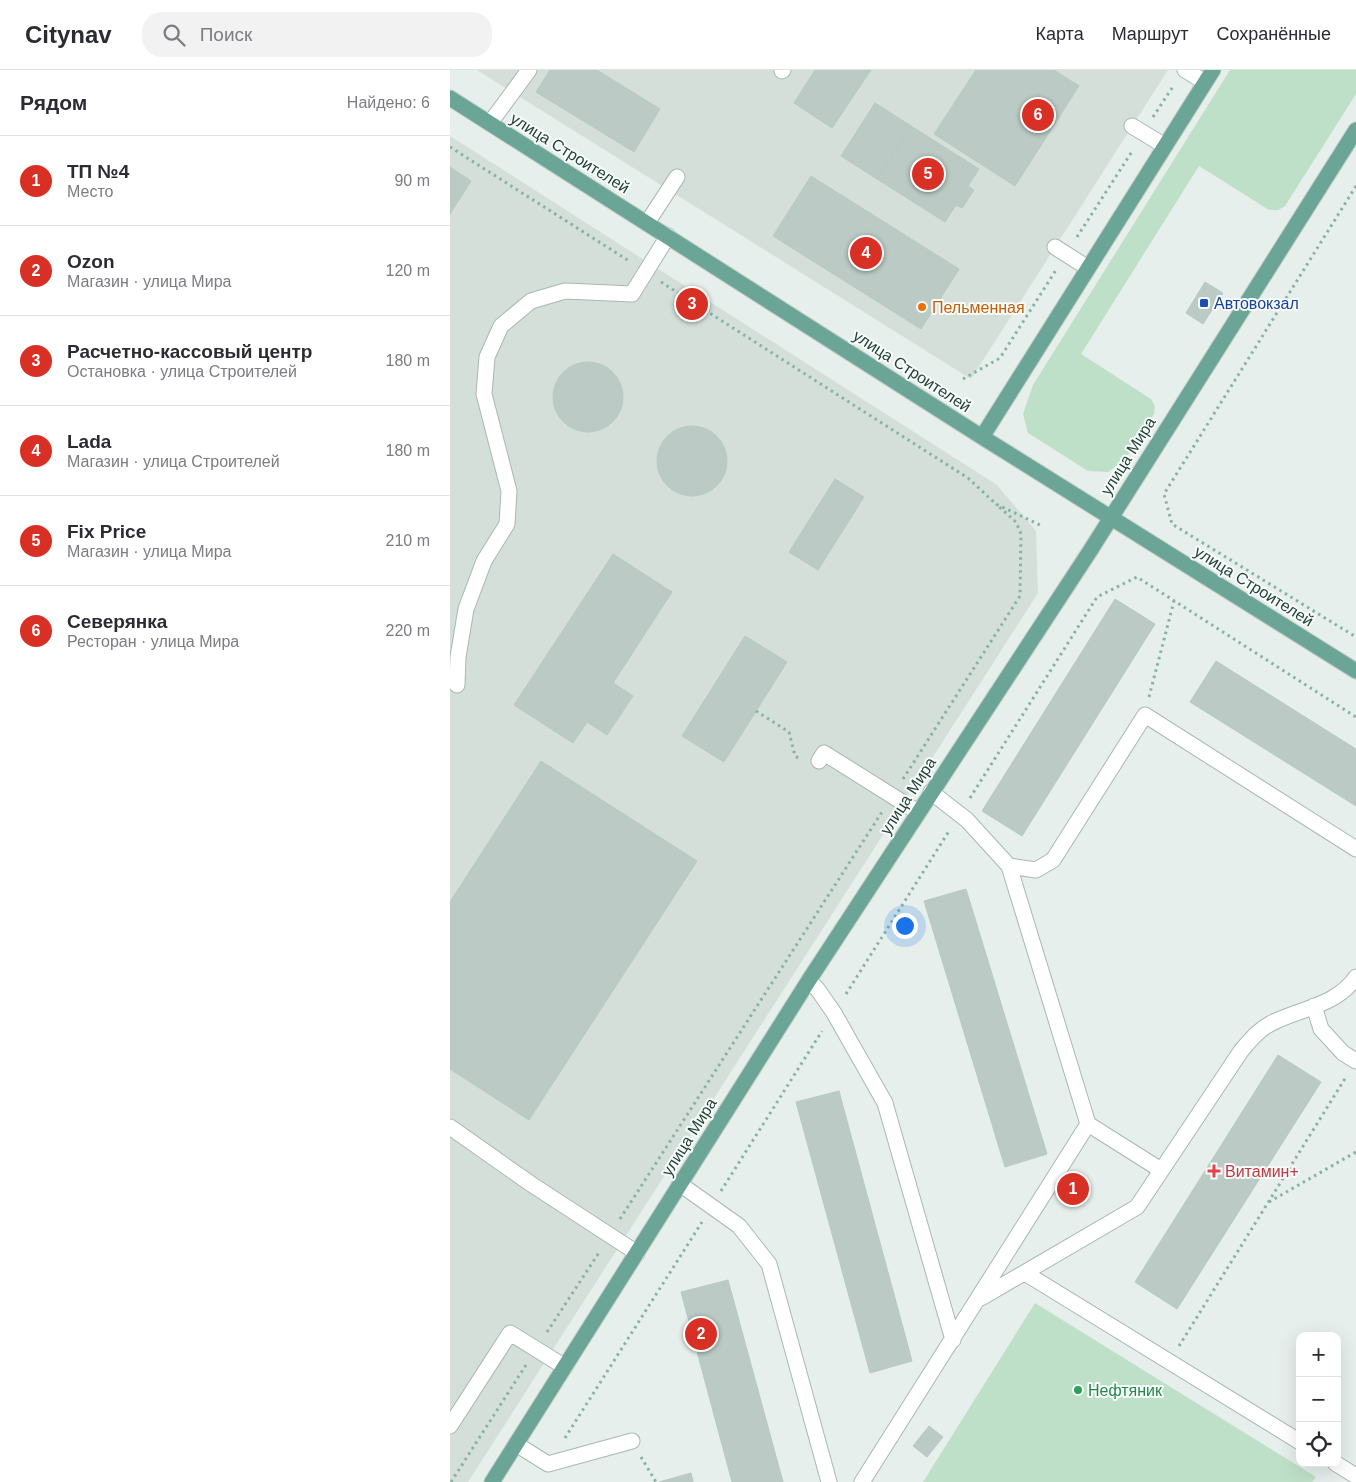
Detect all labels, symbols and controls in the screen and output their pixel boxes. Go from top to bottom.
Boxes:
search box [142,12,492,57]
text: Citynav [25,21,112,48]
icon: search [160,21,188,49]
text: Поиск [200,24,252,45]
text: Карта [1036,24,1084,44]
text: Маршрут [1112,24,1188,44]
text: Сохранённые [1216,24,1331,44]
text: Рядом [20,91,87,114]
text: Найдено: 6 [347,94,430,111]
pin: 6 [1022,96,1054,134]
street label: улица Строителей [508,110,632,196]
pin: 5 [912,155,944,193]
text: ТП №4 [67,161,129,182]
text: 1 [32,172,40,189]
text: 90 m [394,172,430,189]
text: Место [67,183,113,200]
pin: 4 [850,234,882,272]
text: Ozon [67,251,115,272]
text: 2 [32,262,40,279]
text: 120 m [386,262,430,279]
text: Магазин · улица Мира [67,273,231,290]
pin: 3 [676,285,708,323]
place label: Автовокзал [1214,295,1299,312]
marker: Автовокзал [1198,297,1210,309]
place label: Пельменная [932,299,1025,316]
marker: Пельменная [916,301,928,313]
street label: улица Строителей [850,327,974,415]
text: Расчетно-кассовый центр [67,341,312,362]
text: 3 [32,352,40,369]
text: 180 m [386,352,430,369]
text: Остановка · улица Строителей [67,363,297,380]
street label: улица Мира [1097,414,1159,498]
text: Lada [67,431,111,452]
text: 4 [32,442,40,459]
text: 180 m [386,442,430,459]
text: Магазин · улица Строителей [67,453,280,470]
text: Fix Price [67,521,146,542]
text: 5 [32,532,40,549]
text: 210 m [386,532,430,549]
text: Магазин · улица Мира [67,543,231,560]
street label: улица Строителей [1192,543,1316,629]
text: Северянка [67,611,167,632]
text: 6 [32,622,40,639]
text: 220 m [386,622,430,639]
text: Ресторан · улица Мира [67,633,239,650]
street label: улица Мира [877,754,939,838]
your location [892,913,918,939]
street label: улица Мира [658,1095,720,1179]
place label: Витамин+ [1225,1163,1299,1180]
marker: Витамин+ [1207,1164,1221,1178]
pin: 1 [1057,1170,1089,1208]
pin: 2 [685,1315,717,1353]
map controls [1296,1332,1341,1467]
button: + [1296,1332,1341,1377]
button: − [1296,1377,1341,1422]
place label: Нефтяник [1088,1382,1163,1399]
marker: Нефтяник [1072,1384,1084,1396]
button: locate [1296,1422,1341,1467]

